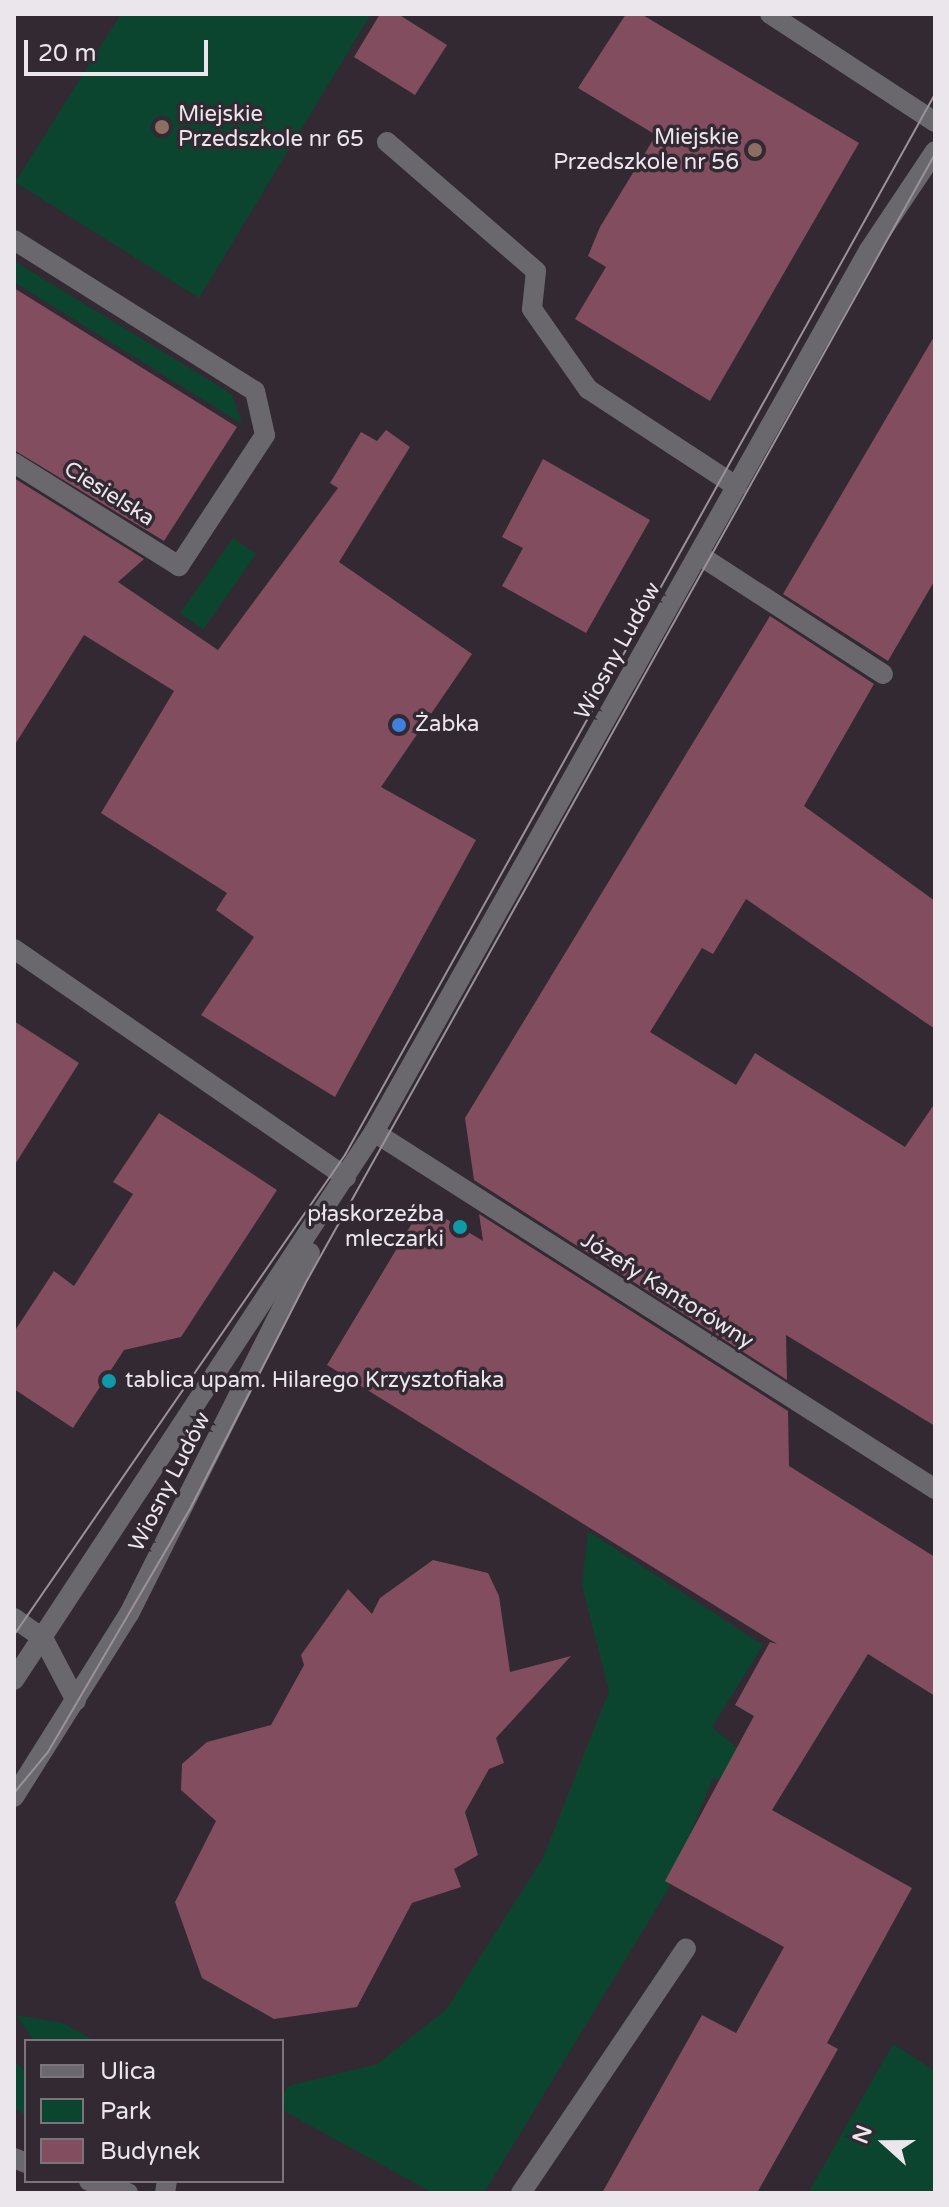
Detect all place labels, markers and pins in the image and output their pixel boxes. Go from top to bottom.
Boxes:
place label: Miejskie Przedszkole nr 65 [178,101,364,152]
marker: Miejskie Przedszkole nr 65 [153,118,171,136]
place label: Miejskie Przedszkole nr 56 [553,124,739,176]
marker: Miejskie Przedszkole nr 56 [746,141,764,159]
place label: Żabka [415,712,479,738]
marker: Żabka [390,716,408,734]
place label: płaskorzeźba mleczarki [307,1201,444,1252]
marker: płaskorzeźba mleczarki [451,1218,469,1236]
place label: tablica upam. Hilarego Krzysztofiaka [125,1368,504,1394]
marker: tablica upam. Hilarego Krzysztofiaka [100,1372,118,1390]

